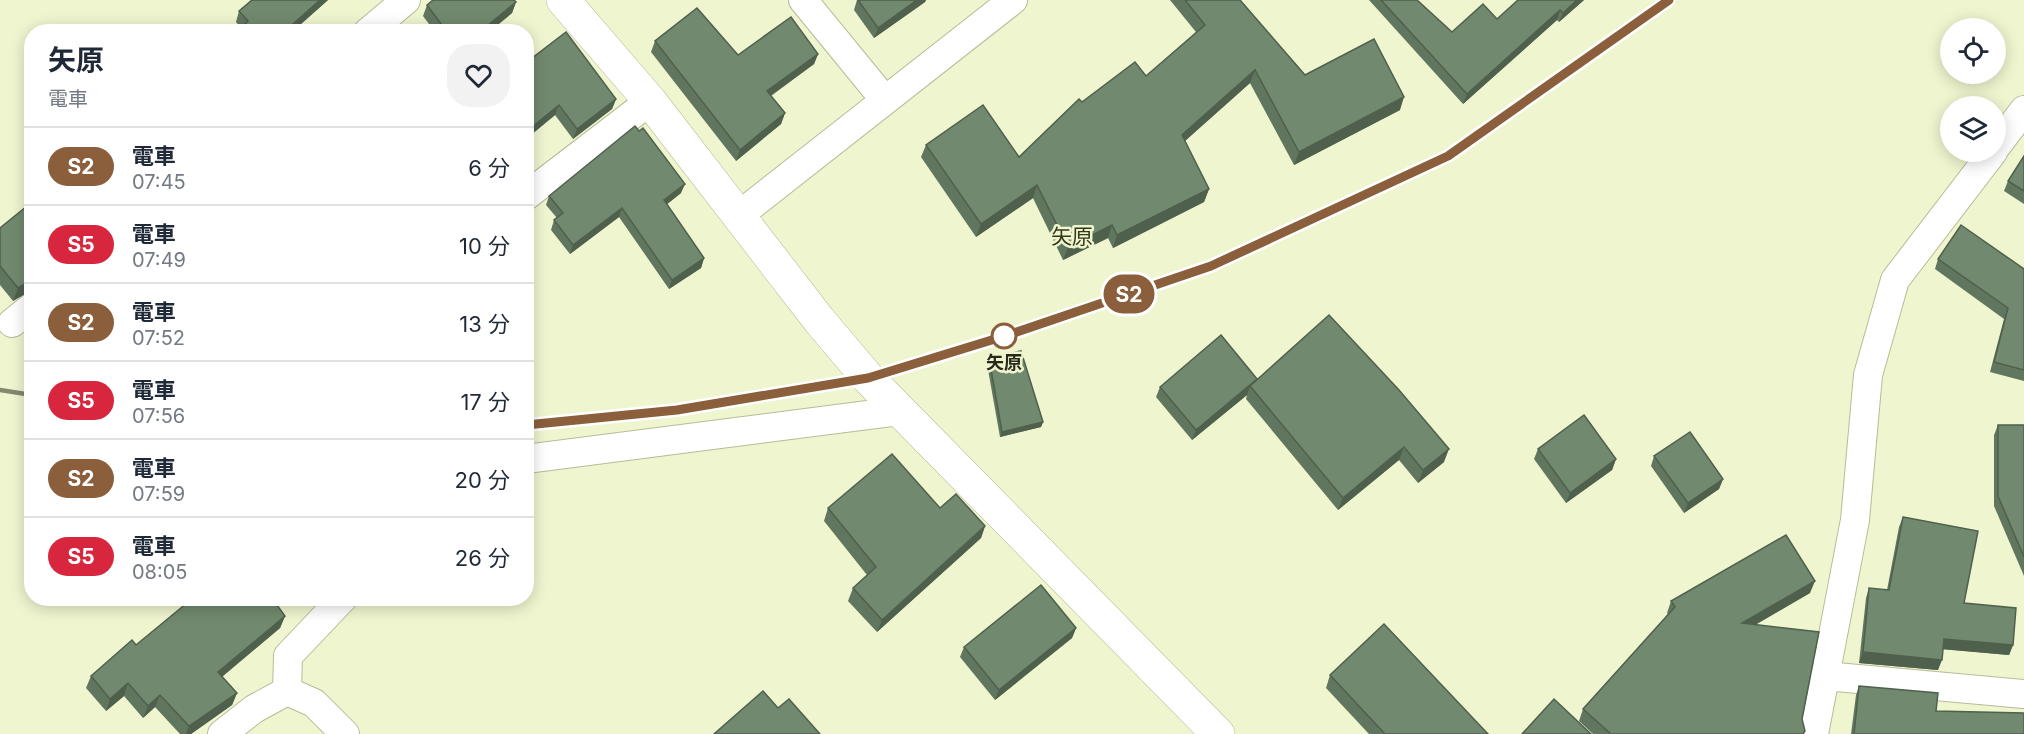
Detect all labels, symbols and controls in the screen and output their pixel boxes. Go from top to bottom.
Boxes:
map controls [1940,18,2006,162]
button: locate [1940,18,2006,84]
text: 矢原 [48,43,104,77]
button: heart [447,44,510,107]
text: 電車 [48,87,88,111]
button: layers [1940,96,2006,162]
text: 電車 [132,143,176,169]
text: S2 [68,154,94,179]
text: 6 分 [468,155,510,181]
text: 07:45 [132,170,186,194]
text: 電車 [132,221,176,247]
district label: 矢原 [1051,224,1093,249]
text: S5 [67,232,95,257]
text: 10 分 [459,233,510,259]
text: 07:49 [132,248,186,272]
line badge: S2 [1102,274,1156,314]
text: S2 [1116,282,1142,307]
text: 電車 [132,299,176,325]
text: S2 [68,310,94,335]
text: 13 分 [459,311,510,337]
marker: 矢原 [991,323,1017,349]
text: 07:52 [132,326,185,350]
place label: 矢原 [986,352,1022,373]
text: 電車 [132,377,176,403]
text: S5 [67,388,95,413]
text: 17 分 [460,389,510,415]
text: 07:56 [132,404,185,428]
text: 電車 [132,455,176,481]
text: S2 [68,466,94,491]
text: 20 分 [455,467,510,493]
text: 07:59 [132,482,185,506]
text: 電車 [132,533,176,559]
text: S5 [67,544,95,569]
text: 26 分 [455,545,510,571]
text: 08:05 [132,560,188,584]

